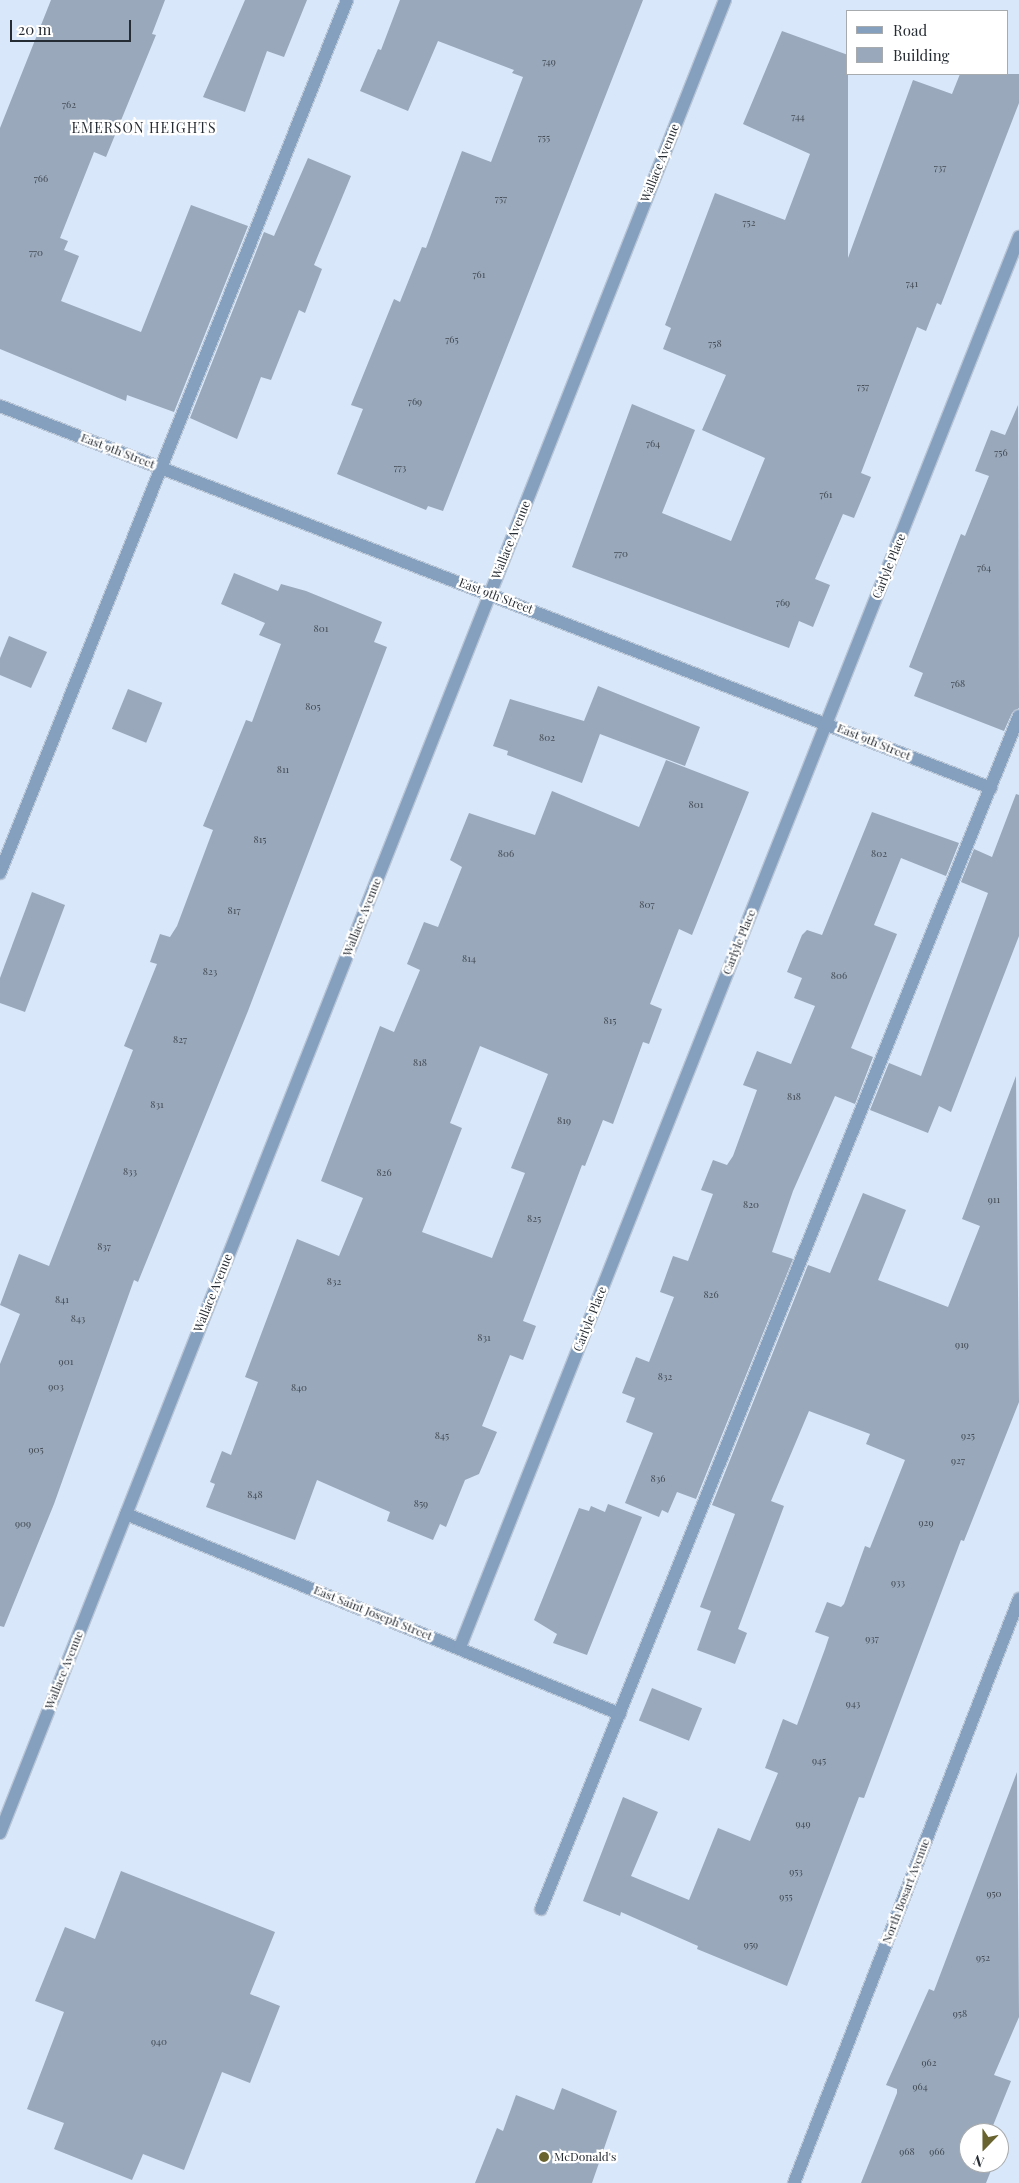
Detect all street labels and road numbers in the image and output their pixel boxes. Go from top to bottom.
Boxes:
street label: Wallace Avenue [638,122,682,204]
street label: East 9th Street [79,430,157,472]
street label: Wallace Avenue [489,499,533,581]
street label: Carlyle Place [869,531,909,601]
street label: East 9th Street [457,575,535,617]
street label: East 9th Street [835,721,913,763]
street label: Wallace Avenue [340,876,384,958]
street label: Carlyle Place [719,907,759,977]
street label: Wallace Avenue [191,1252,235,1334]
street label: Carlyle Place [570,1284,610,1354]
street label: East Saint Joseph Street [311,1582,435,1644]
street label: Wallace Avenue [42,1629,86,1711]
street label: North Bosart Avenue [879,1836,933,1946]

